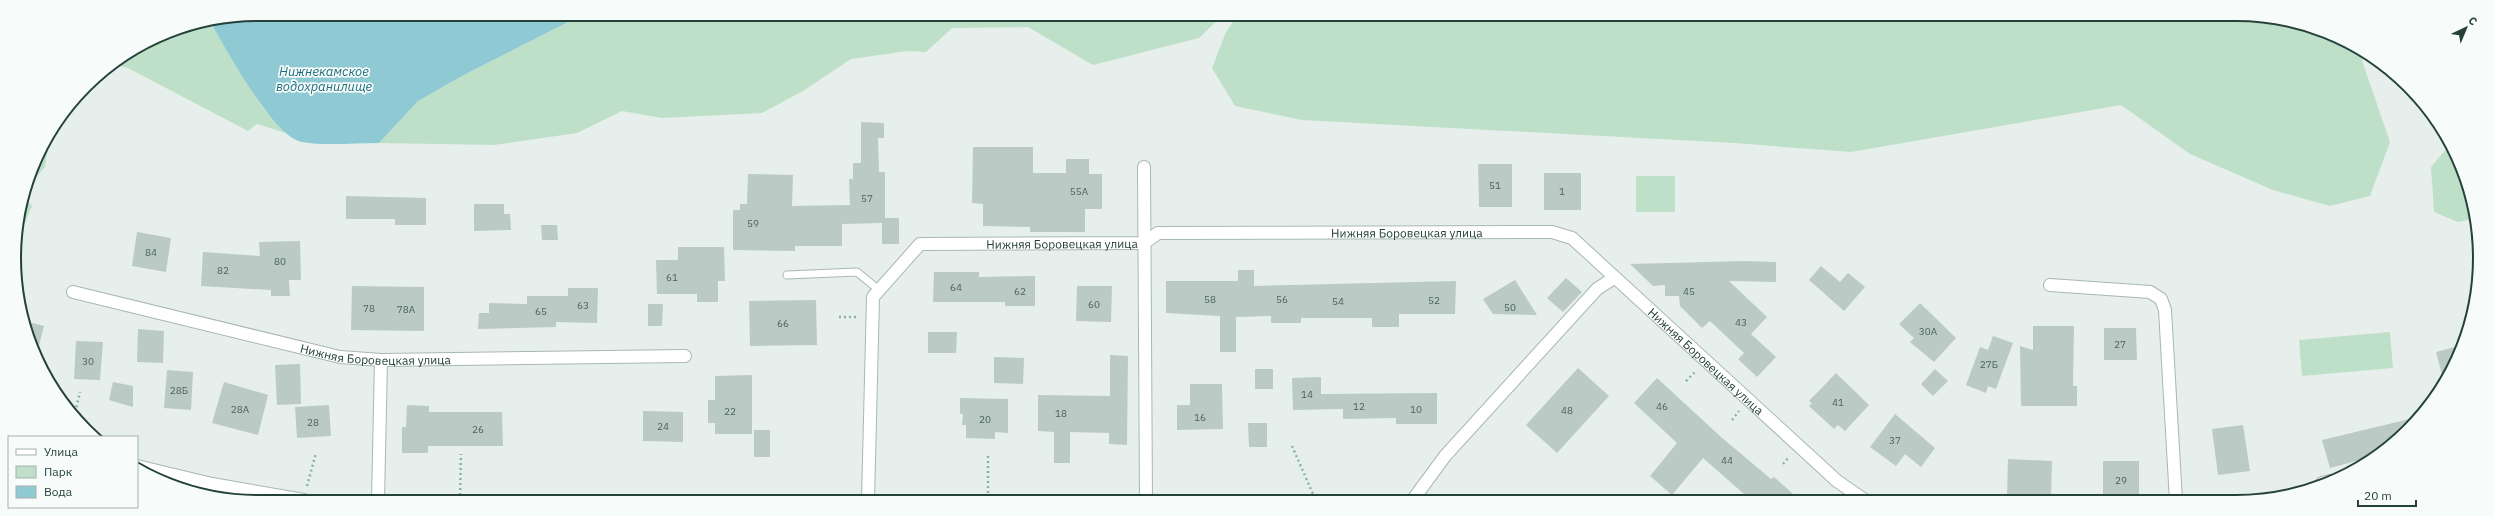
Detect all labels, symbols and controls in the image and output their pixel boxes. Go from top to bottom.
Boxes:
north arrow [2446,8,2486,48]
text: С [2466,13,2480,28]
water label: Нижнекамское водохранилище [276,63,372,95]
house number: 51 [1489,179,1501,192]
house number: 55А [1070,185,1089,198]
house number: 1 [1559,185,1565,198]
house number: 57 [861,192,873,205]
house number: 59 [747,217,759,230]
street label: Нижняя Боровецкая улица [1331,225,1483,240]
street label: Нижняя Боровецкая улица [986,236,1138,251]
house number: 84 [145,246,157,259]
house number: 80 [274,255,286,268]
house number: 82 [217,264,229,277]
house number: 61 [666,271,678,284]
house number: 64 [950,281,962,294]
house number: 62 [1014,285,1026,298]
house number: 45 [1683,285,1695,298]
house number: 58 [1204,293,1216,306]
house number: 56 [1276,293,1288,306]
house number: 52 [1428,294,1440,307]
house number: 54 [1332,295,1344,308]
house number: 60 [1088,298,1100,311]
house number: 63 [577,299,589,312]
house number: 50 [1504,301,1516,314]
house number: 78 [363,302,375,315]
house number: 78А [397,303,416,316]
street label: Нижняя Боровецкая улица [1645,304,1767,418]
house number: 65 [535,305,547,318]
house number: 43 [1735,316,1747,329]
house number: 66 [777,317,789,330]
house number: 30А [1919,325,1938,338]
house number: 27 [2114,338,2126,351]
street label: Нижняя Боровецкая улица [299,340,452,368]
house number: 30 [82,355,94,368]
house number: 27Б [1980,358,1998,371]
house number: 28Б [170,384,188,397]
house number: 14 [1301,388,1313,401]
house number: 41 [1832,396,1844,409]
house number: 12 [1353,400,1365,413]
house number: 46 [1656,400,1668,413]
house number: 28А [231,403,250,416]
house number: 10 [1410,403,1422,416]
house number: 48 [1561,404,1573,417]
house number: 22 [724,405,736,418]
house number: 18 [1055,407,1067,420]
house number: 16 [1194,411,1206,424]
house number: 20 [979,413,991,426]
house number: 28 [307,416,319,429]
house number: 24 [657,420,669,433]
house number: 26 [472,423,484,436]
house number: 37 [1889,434,1901,447]
legend [8,436,138,508]
text: Улица [44,444,78,459]
house number: 44 [1721,454,1733,467]
text: Парк [44,464,73,479]
house number: 29 [2115,474,2127,487]
scale bar [2358,482,2416,508]
text: Вода [44,484,73,499]
text: 20 m [2364,488,2392,503]

